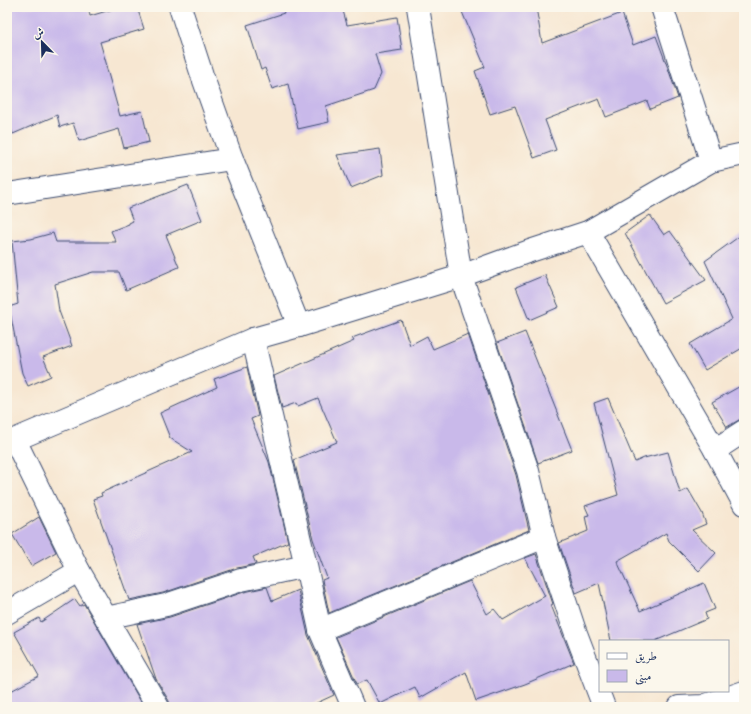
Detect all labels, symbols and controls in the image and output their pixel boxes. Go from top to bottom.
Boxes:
north arrow [22,22,62,62]
text: ش [31,25,46,41]
legend [599,640,729,692]
text: طريق [635,649,657,664]
text: مبنى [635,669,651,685]

